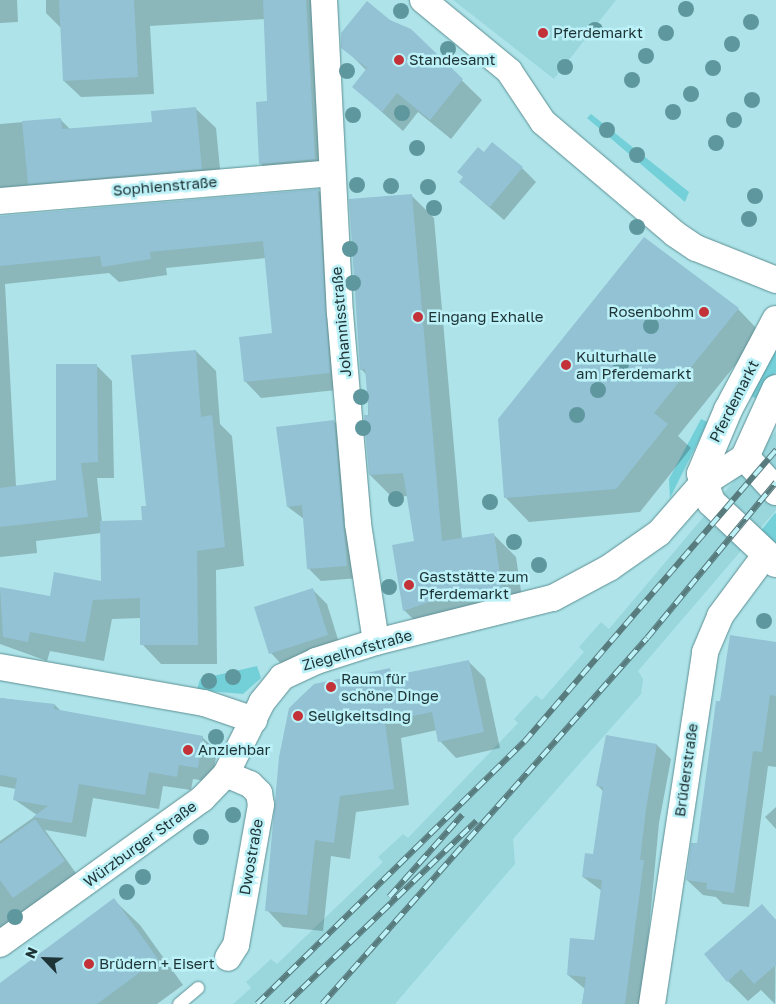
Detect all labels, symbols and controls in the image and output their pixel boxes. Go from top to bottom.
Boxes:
place label: Pferdemarkt [553,24,643,42]
marker: Pferdemarkt [537,27,549,39]
place label: Standesamt [409,51,495,69]
marker: Standesamt [393,54,405,66]
street label: Sophienstraße [112,172,218,200]
street label: Johannisstraße [327,266,355,378]
place label: Rosenbohm [608,303,694,321]
marker: Rosenbohm [698,306,710,318]
place label: Eingang Exhalle [428,308,544,326]
marker: Eingang Exhalle [412,311,424,323]
place label: Kulturhalle am Pferdemarkt [576,347,691,382]
street label: Pferdemarkt [706,357,762,445]
marker: Kulturhalle am Pferdemarkt [560,359,572,371]
place label: Gaststätte zum Pferdemarkt [419,567,529,602]
marker: Gaststätte zum Pferdemarkt [403,579,415,591]
street label: Ziegelhofstraße [300,626,414,674]
place label: Raum für schöne Dinge [341,669,439,704]
marker: Raum für schöne Dinge [325,681,337,693]
place label: Seligkeitsding [308,707,411,725]
marker: Seligkeitsding [292,710,304,722]
street label: Brüderstraße [671,722,701,818]
place label: Anziehbar [198,741,270,759]
marker: Anziehbar [182,744,194,756]
street label: Würzburger Straße [80,797,200,891]
street label: Dwostraße [235,818,267,896]
north arrow [20,934,70,984]
text: N [21,944,41,961]
place label: Brüdern + Eisert [99,955,215,973]
marker: Brüdern + Eisert [83,958,95,970]

